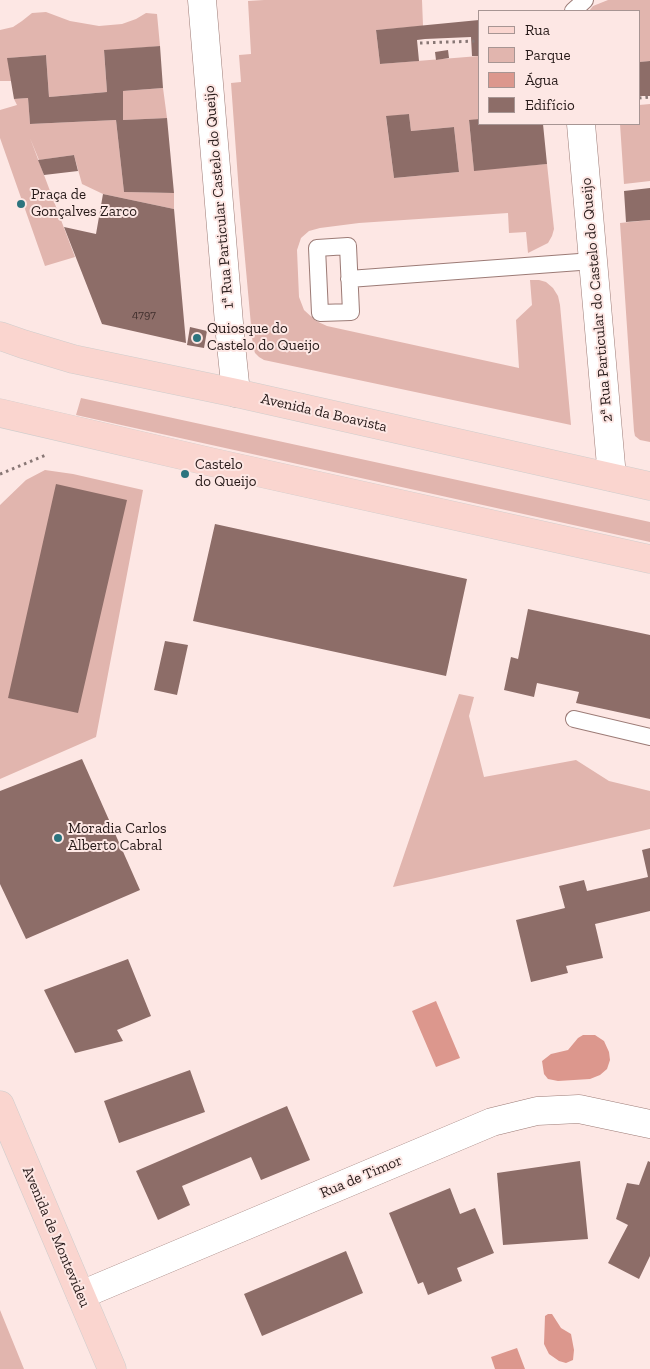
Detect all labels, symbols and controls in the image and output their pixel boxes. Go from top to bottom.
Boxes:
legend [478,10,640,125]
text: Rua [525,21,550,39]
text: Parque [525,46,571,64]
text: Água [525,71,558,89]
street label: 1ª Rua Particular Castelo do Queijo [200,85,238,309]
text: Edifício [525,96,575,114]
street label: 2ª Rua Particular do Castelo do Queijo [577,177,617,423]
place label: Praça de Gonçalves Zarco [31,186,137,221]
marker: Praça de Gonçalves Zarco [15,198,27,210]
house number: 4797 [132,308,156,322]
place label: Quiosque do Castelo do Queijo [207,320,320,355]
marker: Quiosque do Castelo do Queijo [191,332,203,344]
street label: Avenida da Boavista [259,390,389,436]
place label: Castelo do Queijo [195,456,257,491]
marker: Castelo do Queijo [179,468,191,480]
place label: Moradia Carlos Alberto Cabral [68,820,167,855]
marker: Moradia Carlos Alberto Cabral [52,832,64,844]
street label: Rua de Timor [317,1152,405,1202]
street label: Avenida de Montevideu [18,1164,94,1310]

